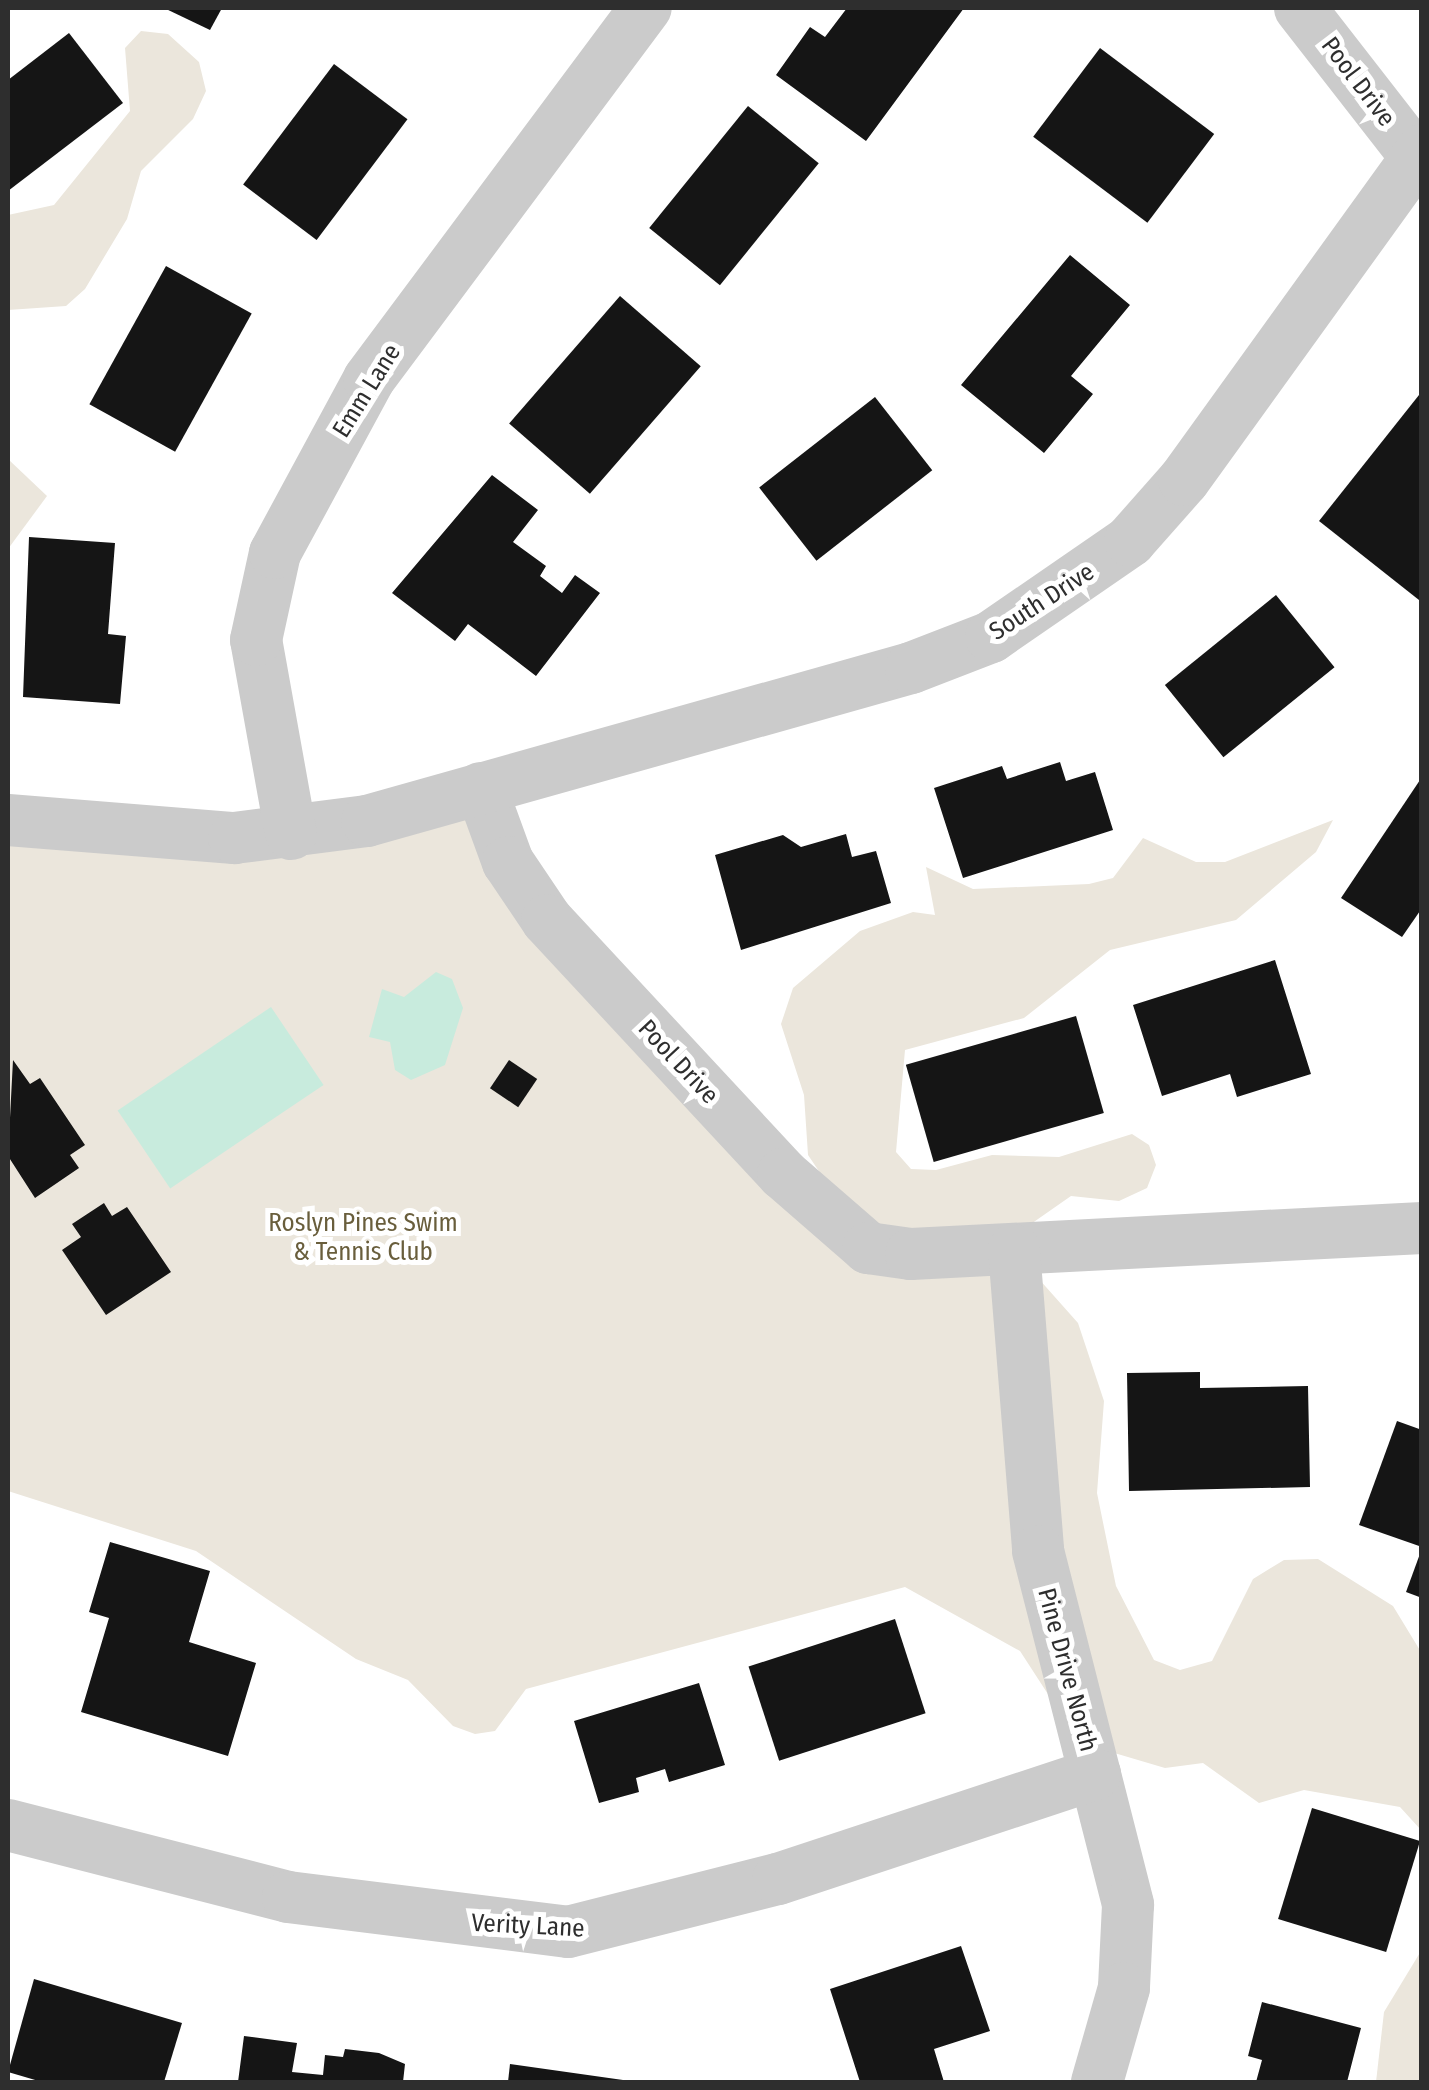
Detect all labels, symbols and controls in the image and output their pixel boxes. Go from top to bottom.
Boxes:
street label: Pool Drive [1315,31,1401,133]
street label: Emm Lane [327,339,407,443]
street label: South Drive [984,557,1100,647]
street label: Pool Drive [632,1014,724,1110]
park label: Roslyn Pines Swim & Tennis Club [268,1209,458,1268]
street label: Pine Drive North [1031,1585,1103,1755]
street label: Verity Lane [471,1908,585,1944]

